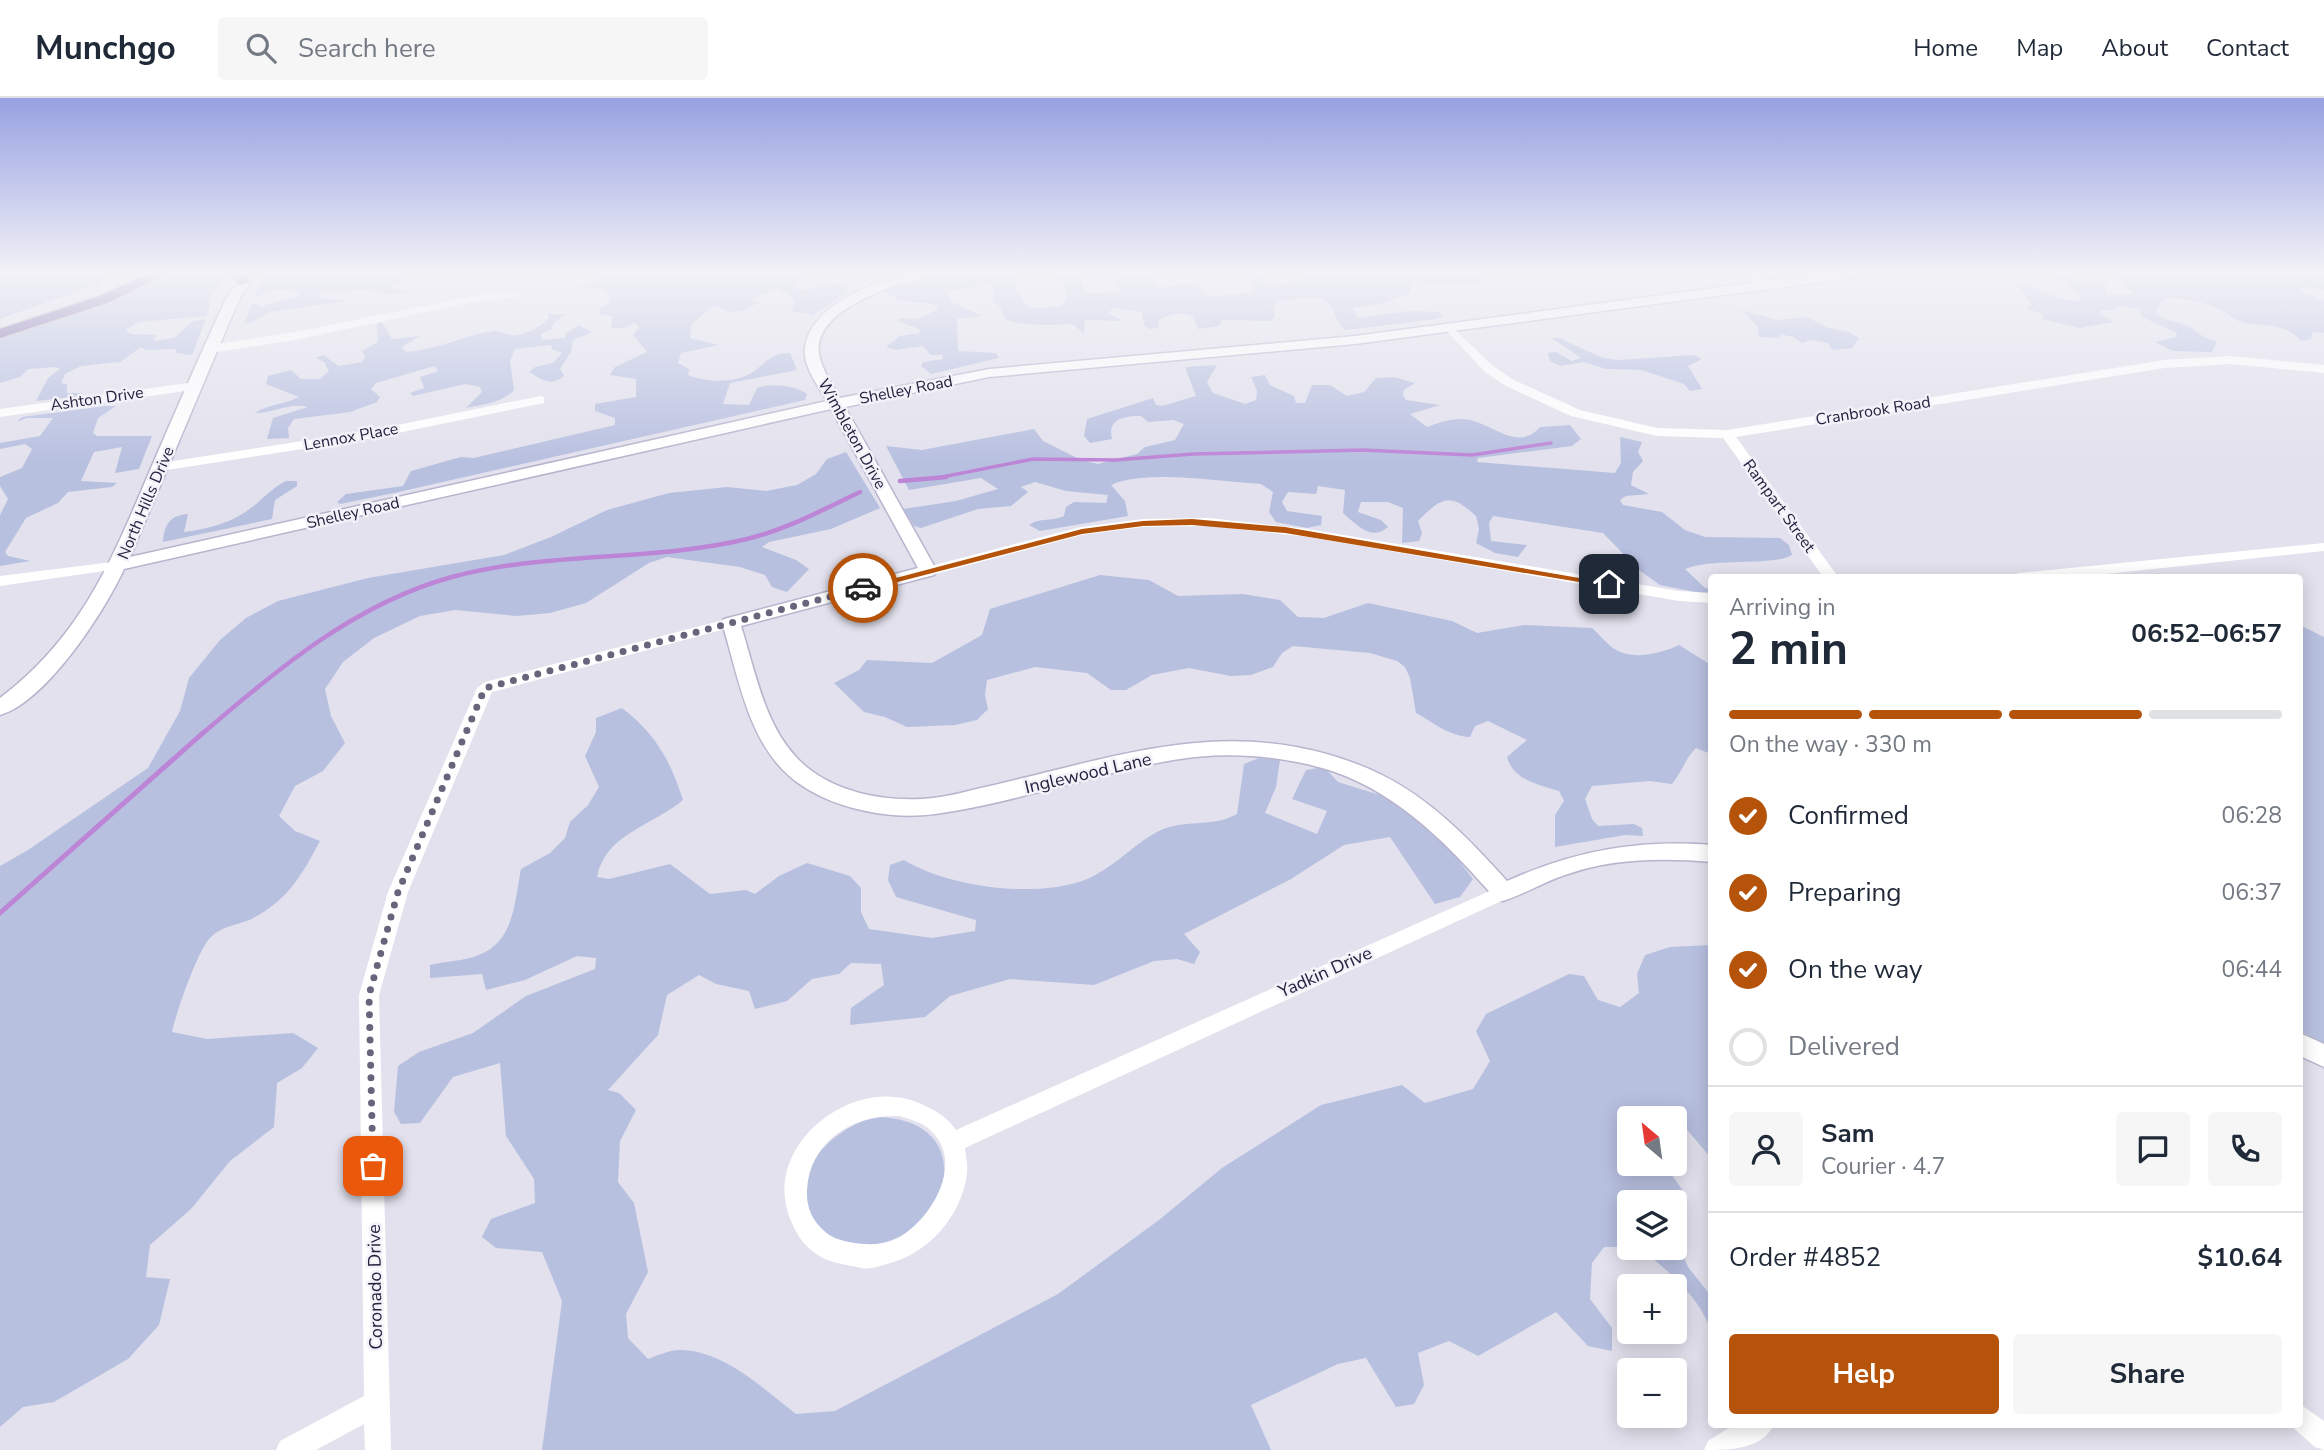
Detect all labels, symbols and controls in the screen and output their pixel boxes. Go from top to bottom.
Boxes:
search box [218,17,708,80]
text: Munchgo [35,26,176,71]
icon: search [242,29,280,67]
text: Search here [298,31,436,66]
text: Home [1913,32,1978,64]
text: Map [2016,32,2063,64]
text: About [2101,32,2168,64]
text: Contact [2206,32,2289,64]
street label: Shelley Road [857,370,955,410]
street label: Wimbleton Drive [813,375,891,493]
street label: Ashton Drive [49,382,145,416]
street label: Cranbrook Road [1814,391,1932,431]
street label: Lennox Place [302,418,400,456]
street label: North Hills Drive [112,443,180,563]
street label: Rampart Street [1738,455,1821,557]
street label: Shelley Road [304,492,402,534]
courier [828,553,898,623]
pin [1579,554,1639,614]
icon: home [1590,565,1628,603]
icon: car [844,569,882,607]
text: Arriving in [1729,592,1836,623]
text: 06:52–06:57 [2131,616,2282,651]
text: 2 min [1729,617,1848,680]
text: On the way · 330 m [1729,729,1932,760]
street label: Inglewood Lane [1022,747,1154,799]
icon: check [1729,797,1767,835]
text: Confirmed [1788,798,1909,833]
text: 06:28 [2222,800,2282,831]
icon: check [1729,874,1767,912]
text: Preparing [1788,875,1901,910]
text: 06:37 [2222,877,2282,908]
street label: Yadkin Drive [1273,941,1376,1004]
icon: check [1729,951,1767,989]
text: On the way [1788,952,1922,987]
text: 06:44 [2222,954,2282,985]
text: Delivered [1788,1029,1900,1064]
north arrow [1617,1106,1687,1176]
map controls [1617,1106,1687,1428]
button: person [1729,1112,1803,1186]
button: chat [2116,1112,2190,1186]
button: phone [2208,1112,2282,1186]
text: Sam [1821,1116,1874,1151]
pin [343,1136,403,1196]
icon: bag [354,1147,392,1185]
text: Courier · 4.7 [1821,1151,1945,1182]
button: layers [1617,1190,1687,1260]
street label: Coronado Drive [362,1224,388,1350]
text: Order #4852 [1729,1240,1881,1275]
text: $10.64 [2198,1240,2282,1275]
button: + [1617,1274,1687,1344]
button: Help [1729,1334,1999,1414]
button: Share [2013,1334,2282,1414]
button: − [1617,1358,1687,1428]

